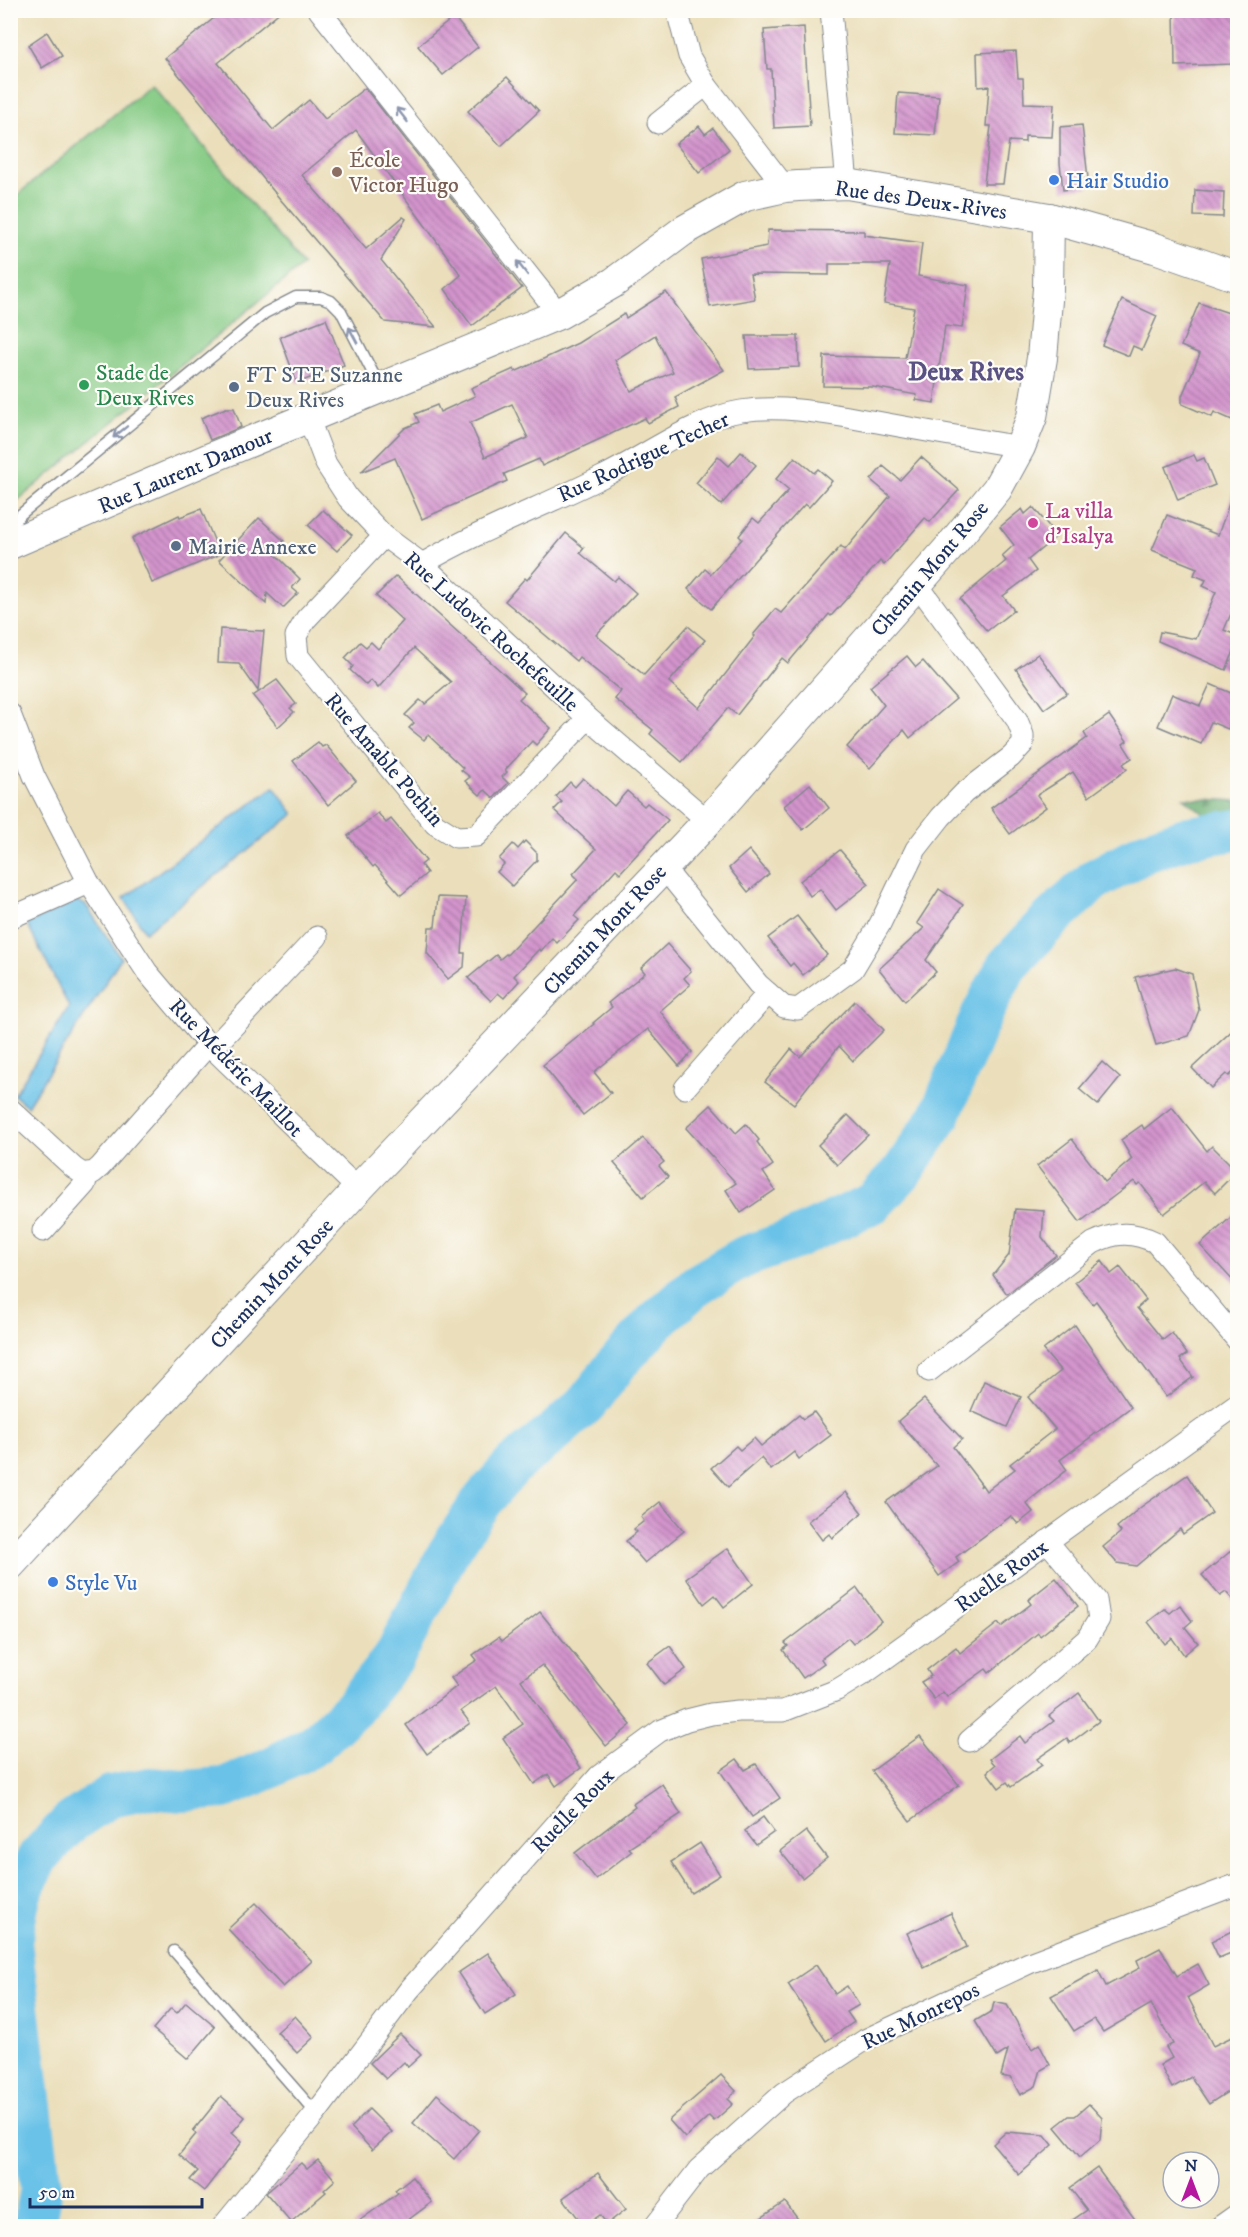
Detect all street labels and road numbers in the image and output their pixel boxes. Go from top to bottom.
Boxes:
street label: Rue des Deux-Rives [833,175,1009,226]
street label: Rue Rodrigue Techer [554,405,734,509]
street label: Rue Laurent Damour [94,422,278,520]
street label: Chemin Mont Rose [866,496,995,642]
street label: Rue Ludovic Rochefeuille [398,546,584,718]
street label: Rue Amable Pothin [318,688,450,833]
street label: Chemin Mont Rose [538,859,673,1001]
street label: Rue Médéric Maillot [163,993,309,1143]
street label: Chemin Mont Rose [205,1213,340,1355]
street label: Ruelle Roux [950,1533,1054,1619]
street label: Ruelle Roux [526,1763,620,1859]
street label: Rue Monrepos [857,1976,984,2056]

